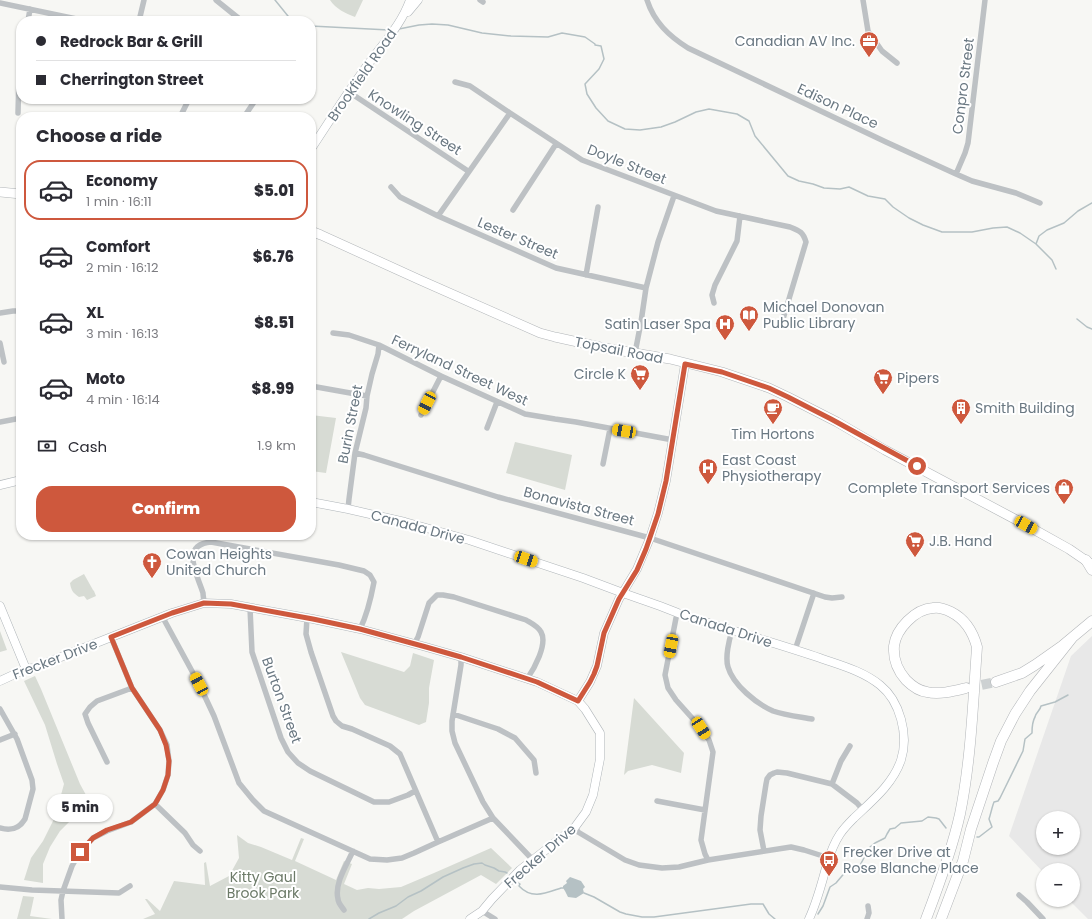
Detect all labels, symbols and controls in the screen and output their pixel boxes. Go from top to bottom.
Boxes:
street label: Brookfield Road [323,25,401,125]
office icon: Canadian AV Inc. [858,30,880,58]
text: Redrock Bar & Grill [60,31,203,52]
place label: Canadian AV Inc. [735,31,855,51]
street label: Conpro Street [947,37,979,135]
text: Cherrington Street [60,69,204,90]
street label: Edison Place [794,79,882,134]
street label: Knowling Street [364,84,466,160]
text: Choose a ride [36,123,162,148]
street label: Doyle Street [585,139,669,189]
text: Economy [86,170,158,191]
icon: car [38,172,74,208]
text: $5.01 [254,180,294,201]
text: 1 min · 16:11 [86,192,152,211]
street label: Lester Street [475,212,561,264]
text: Comfort [86,236,150,257]
icon: car [38,238,74,274]
text: $6.76 [253,246,294,267]
text: 2 min · 16:12 [86,258,158,277]
place label: Michael Donovan Public Library [763,297,884,333]
text: XL [86,302,104,323]
icon: car [38,304,74,340]
library icon: Michael Donovan Public Library [738,304,760,332]
text: $8.51 [254,312,294,333]
hospital icon: Satin Laser Spa [714,313,736,341]
place label: Satin Laser Spa [604,314,711,334]
text: 3 min · 16:13 [86,324,159,343]
street label: Ferryland Street West [388,330,532,410]
street label: Topsail Road [573,332,665,368]
supermarket icon: Circle K [629,363,651,391]
place label: Circle K [574,364,627,384]
supermarket icon: Pipers [872,367,894,395]
text: Moto [86,368,125,389]
place label: Pipers [897,368,939,388]
icon: car [38,370,74,406]
text: $8.99 [252,378,294,399]
street label: Burin Street [333,383,367,465]
text: 4 min · 16:14 [86,390,160,409]
car [416,390,438,416]
cafe icon: Tim Hortons [762,397,784,425]
building icon: Smith Building [950,397,972,425]
place label: Smith Building [975,398,1075,418]
car [611,423,637,439]
place label: Tim Hortons [731,424,815,444]
icon: cash [36,435,58,457]
text: Cash [68,436,107,457]
text: 1.9 km [257,436,296,455]
place label: East Coast Physiotherapy [722,450,822,486]
hospital icon: East Coast Physiotherapy [697,457,719,485]
route start [908,457,926,475]
shop icon: Complete Transport Services [1053,477,1075,505]
place label: Complete Transport Services [848,478,1050,498]
street label: Bonavista Street [521,482,637,530]
button: Confirm [36,486,296,532]
street label: Canada Drive [369,505,467,549]
car [1013,514,1039,536]
supermarket icon: J.B. Hand [904,530,926,558]
place label: J.B. Hand [929,531,992,551]
place label: Cowan Heights United Church [166,544,272,580]
car [513,549,539,569]
church icon: Cowan Heights United Church [141,551,163,579]
street label: Canada Drive [677,604,775,653]
car [663,633,679,659]
street label: Frecker Drive [10,634,101,684]
street label: Burton Street [257,654,307,746]
car [188,671,210,697]
car [689,715,713,741]
callout: 5 min [47,794,113,822]
text: 5 min [61,798,99,817]
map controls [1036,811,1080,907]
button: + [1036,811,1080,855]
street label: Frecker Drive [500,819,581,893]
place label: Frecker Drive at Rose Blanche Place [843,842,979,878]
route end [71,843,89,861]
bus stop icon: Frecker Drive at Rose Blanche Place [818,849,840,877]
button: − [1036,863,1080,907]
park label: Kitty Gaul Brook Park [227,867,300,903]

